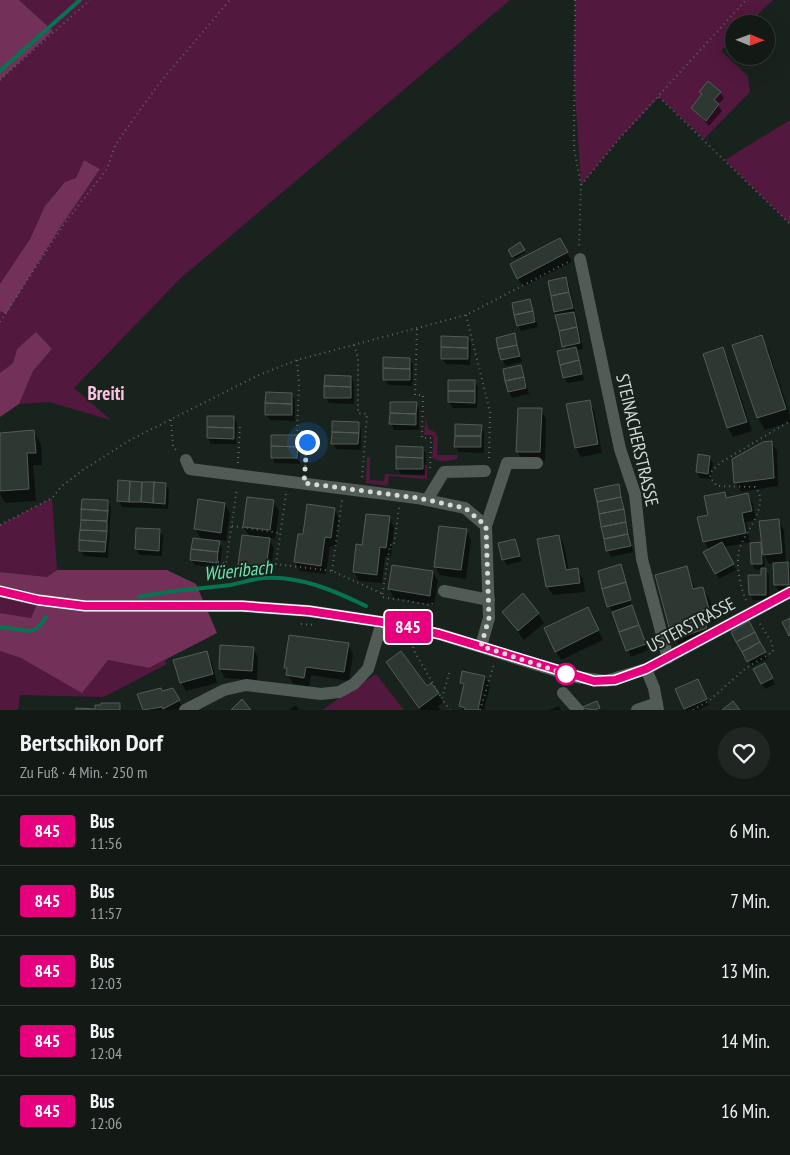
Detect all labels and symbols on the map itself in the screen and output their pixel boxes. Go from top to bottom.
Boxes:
north arrow [725,15,775,65]
street label: STEINACHERSTRASSE [611,371,664,508]
district label: Breiti [87,381,125,405]
your location [295,430,320,455]
water label: Wüeribach [203,554,275,586]
street label: USTERSTRASSE [642,592,739,658]
line badge: 845 [379,611,437,643]
unlabelled marker [555,663,577,685]

